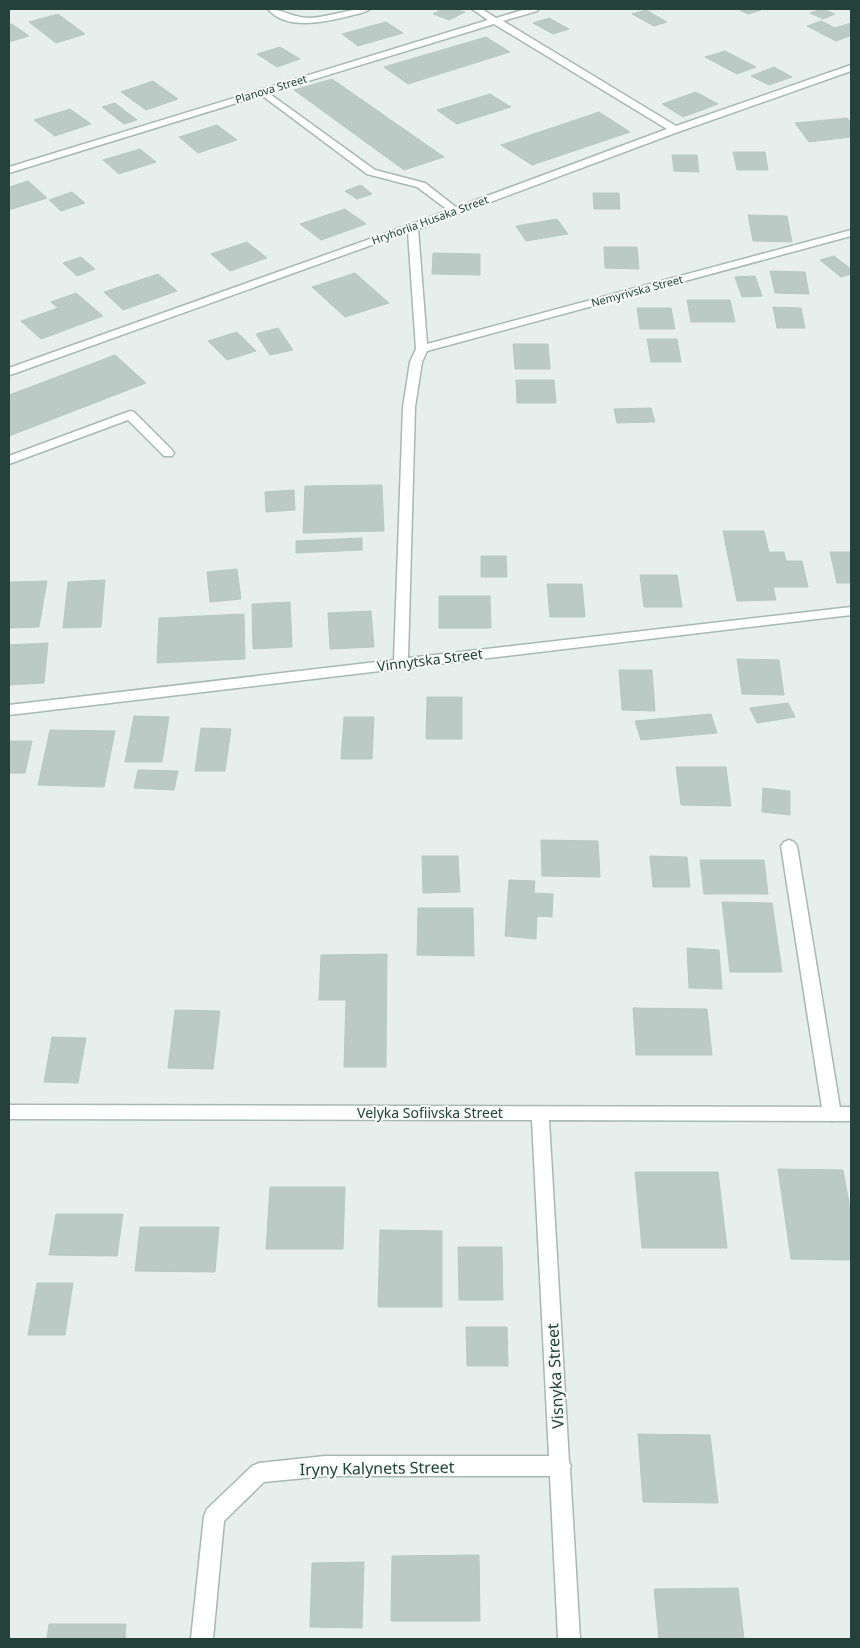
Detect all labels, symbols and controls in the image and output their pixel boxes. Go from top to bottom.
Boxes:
street label: Planova Street [233,70,309,107]
street label: Hryhoriia Husaka Street [369,191,490,248]
street label: Nemyrivska Street [589,271,684,310]
street label: Vinnytska Street [376,644,484,675]
street label: Velyka Sofiivska Street [357,1103,503,1122]
street label: Visnyka Street [541,1322,569,1429]
street label: Iryny Kalynets Street [299,1456,455,1480]

